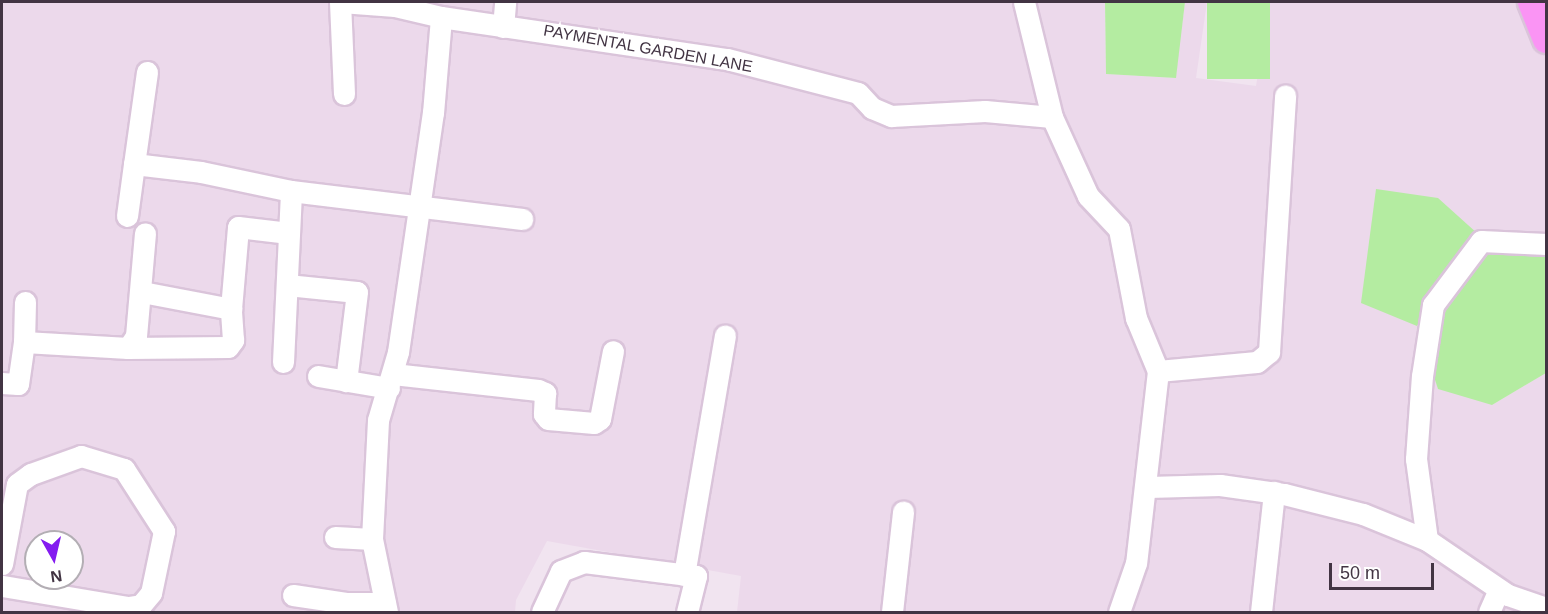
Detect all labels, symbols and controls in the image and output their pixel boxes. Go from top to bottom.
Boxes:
street label: PAYMENTAL GARDEN LANE [542,21,754,77]
north arrow [24,530,84,590]
scale bar [1332,551,1437,589]
text: 50 m [1340,563,1380,583]
text: N [49,567,63,586]

